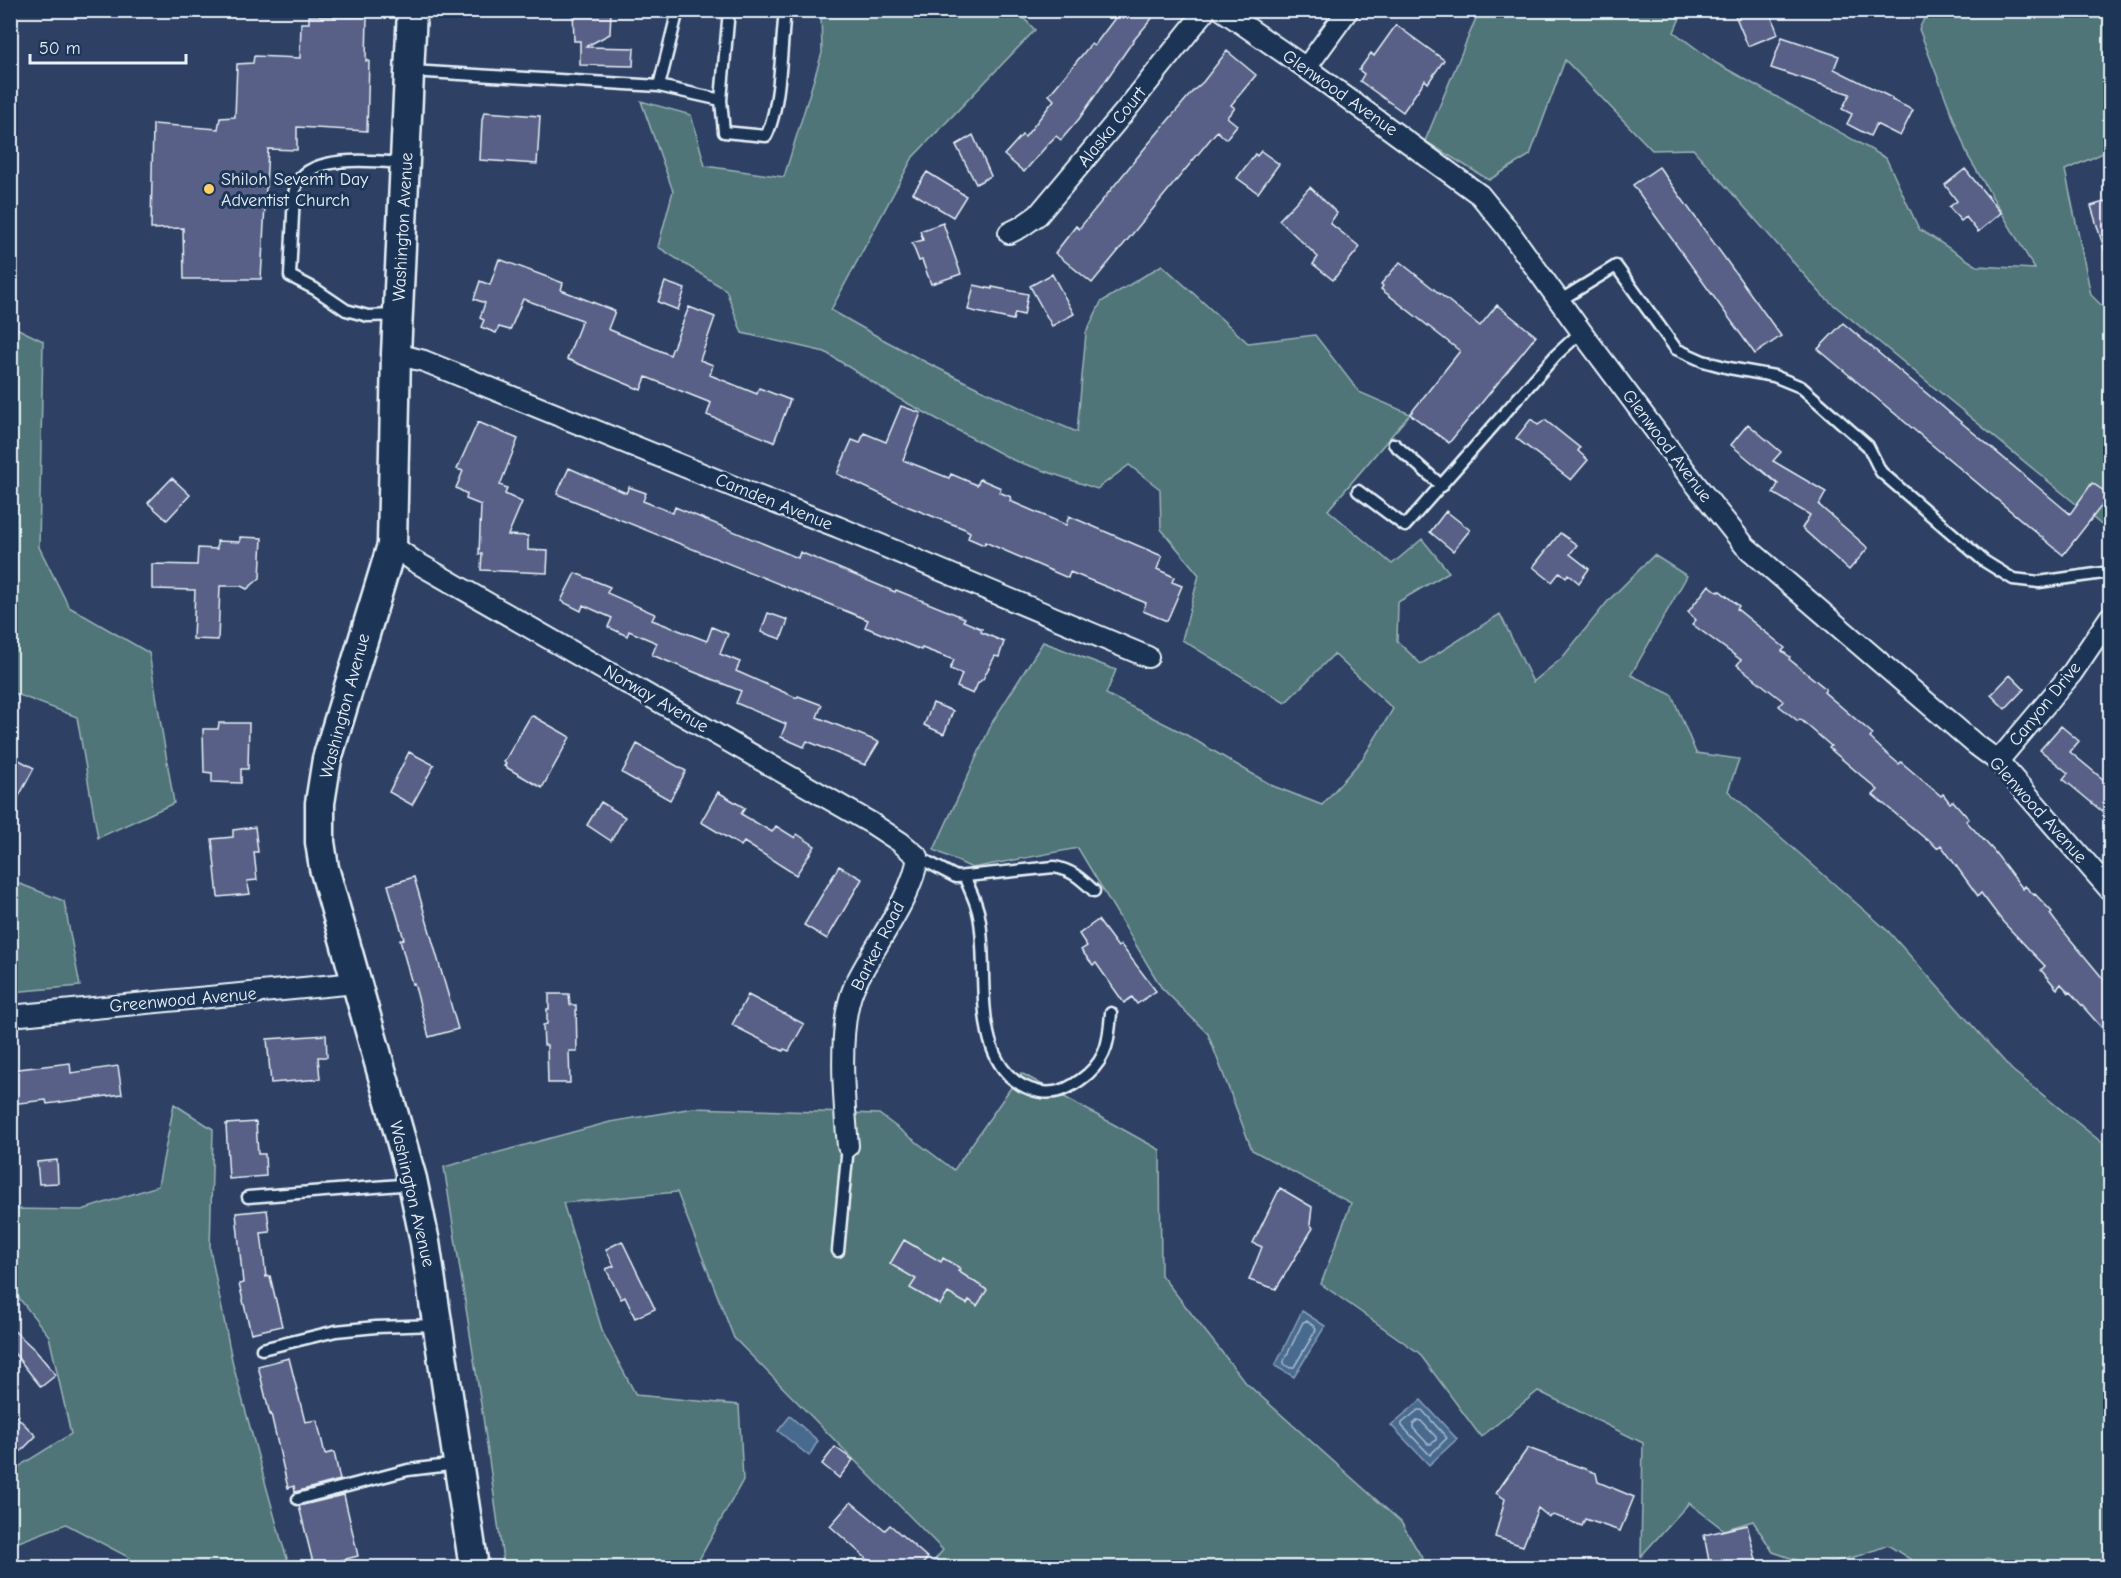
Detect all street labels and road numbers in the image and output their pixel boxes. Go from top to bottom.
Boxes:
street label: Glenwood Avenue [1278,45,1402,141]
street label: Alaska Court [1073,82,1151,171]
street label: Washington Avenue [389,152,417,302]
street label: Glenwood Avenue [1618,386,1716,506]
street label: Camden Avenue [712,469,836,535]
street label: Washington Avenue [316,631,374,781]
street label: Canyon Drive [2005,658,2085,750]
street label: Norway Avenue [600,661,712,737]
street label: Glenwood Avenue [1985,753,2091,867]
street label: Barker Road [847,898,909,994]
street label: Greenwood Avenue [109,983,257,1017]
street label: Washington Avenue [385,1119,439,1269]

